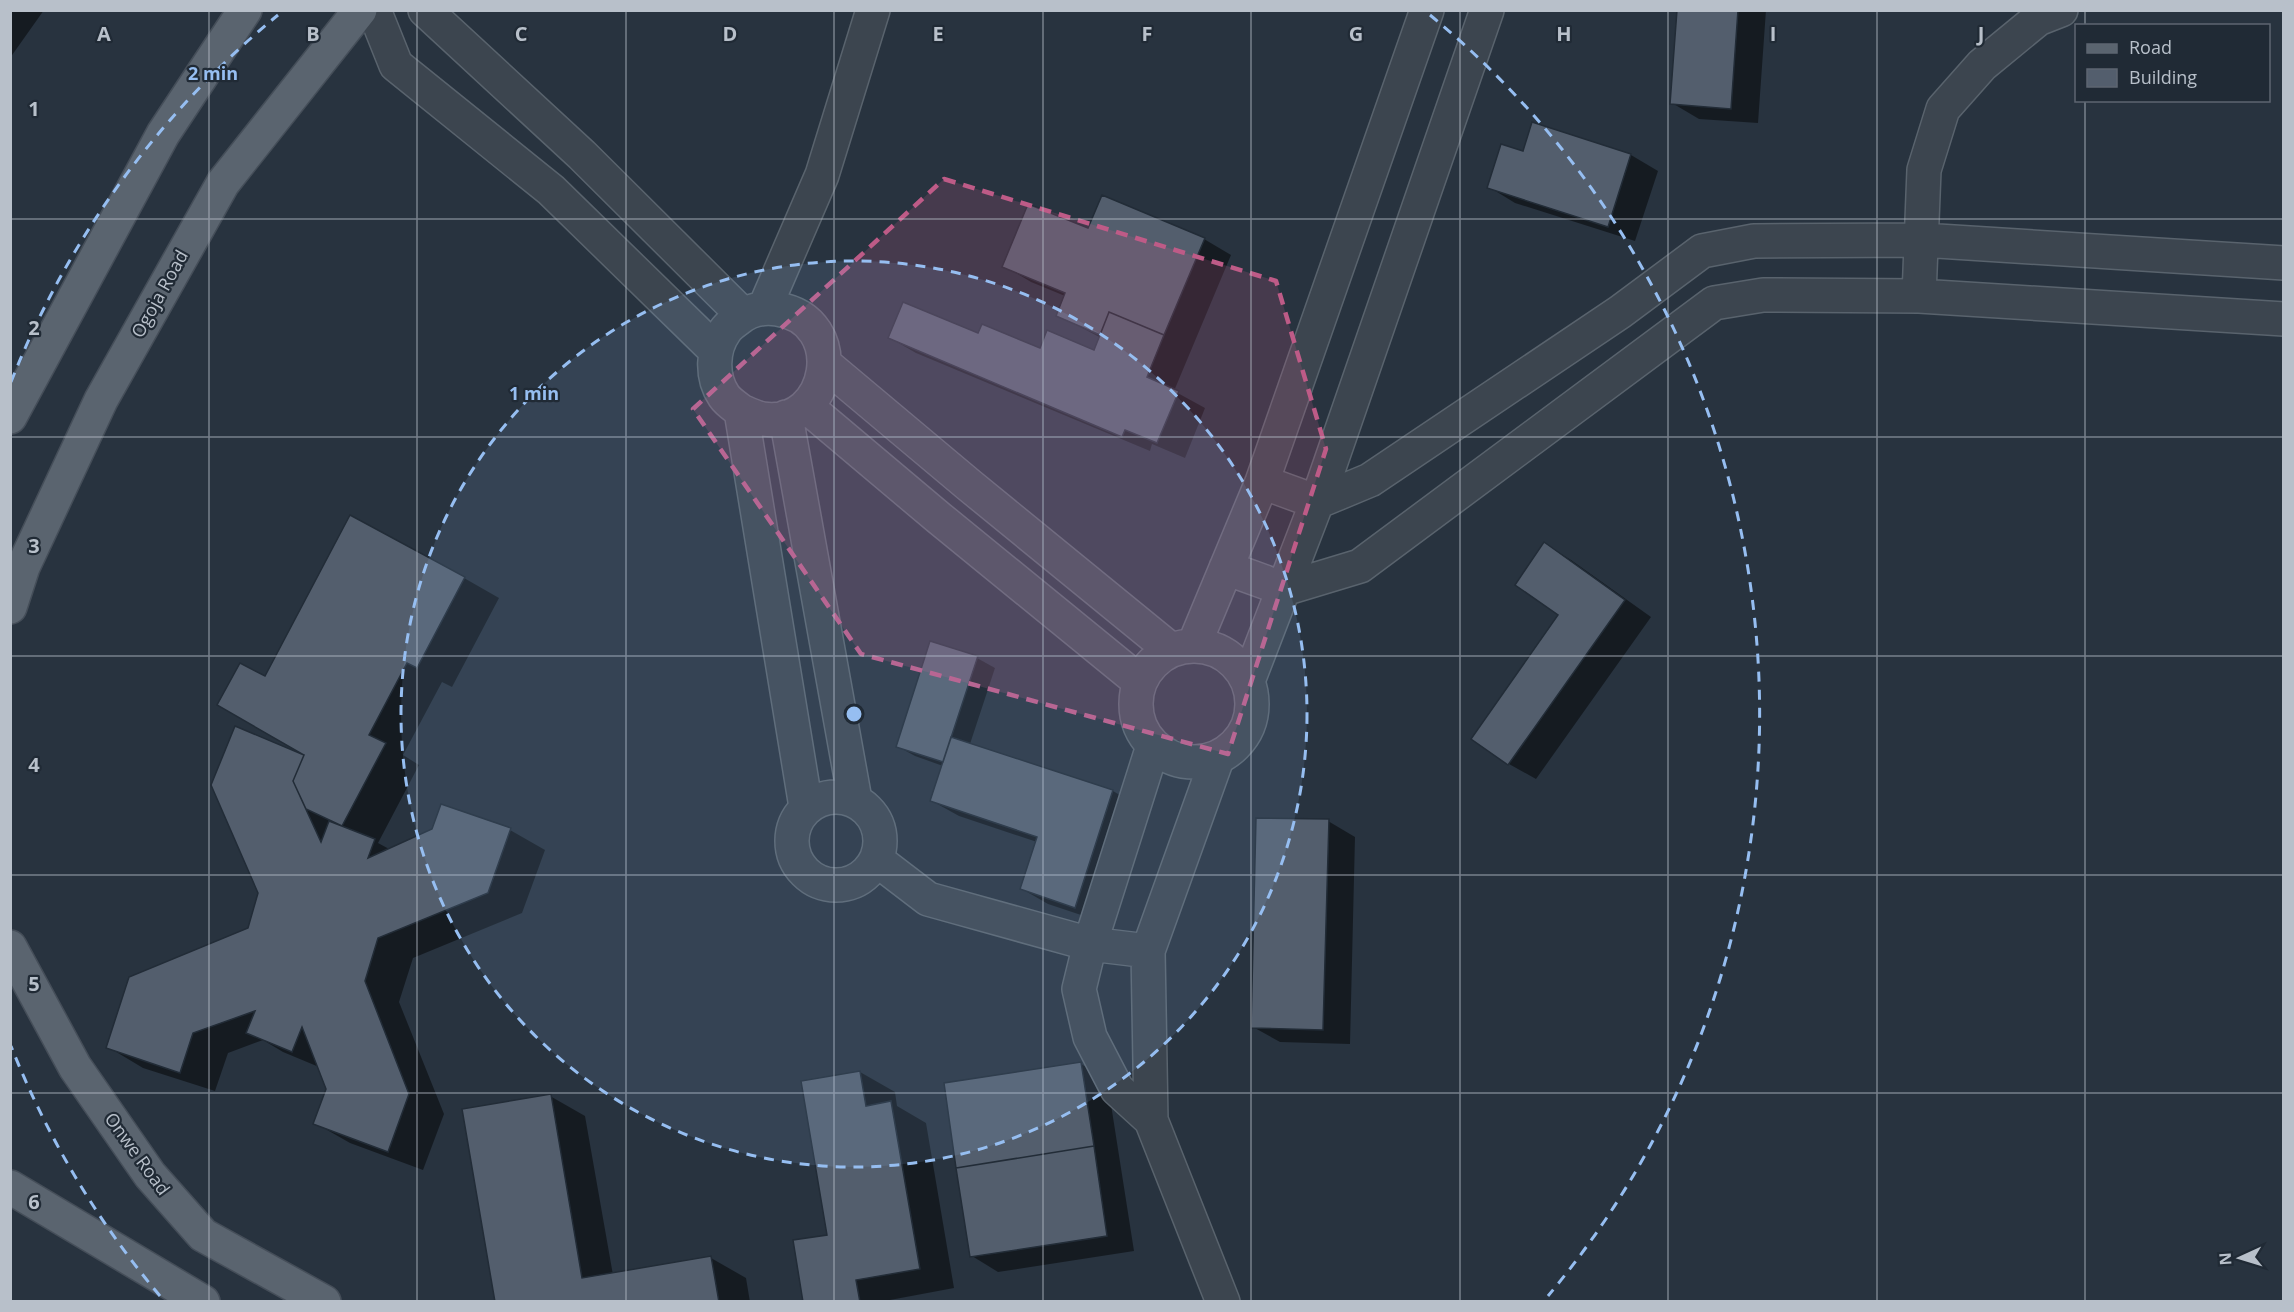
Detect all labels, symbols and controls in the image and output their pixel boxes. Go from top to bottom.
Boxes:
text: A [97,20,111,47]
text: B [306,20,320,47]
text: C [515,20,528,47]
text: D [723,20,737,47]
text: E [932,20,944,47]
text: F [1142,20,1152,47]
text: G [1349,20,1363,47]
text: H [1556,20,1572,47]
text: I [1770,20,1776,47]
text: J [1976,20,1984,47]
legend [2075,24,2270,102]
text: Road [2129,35,2172,59]
text: 2 min [188,61,238,85]
text: Building [2129,65,2197,89]
text: 1 [28,95,40,122]
street label: Ogoja Road [125,245,193,342]
text: 2 [28,314,40,341]
text: 1 min [509,381,559,405]
text: 3 [28,532,40,559]
centre of rings [844,704,864,724]
text: 4 [28,751,40,778]
text: 5 [28,970,40,997]
street label: Onwe Road [100,1107,176,1200]
text: 6 [28,1188,40,1215]
north arrow [2210,1228,2270,1288]
text: N [2214,1252,2236,1266]

